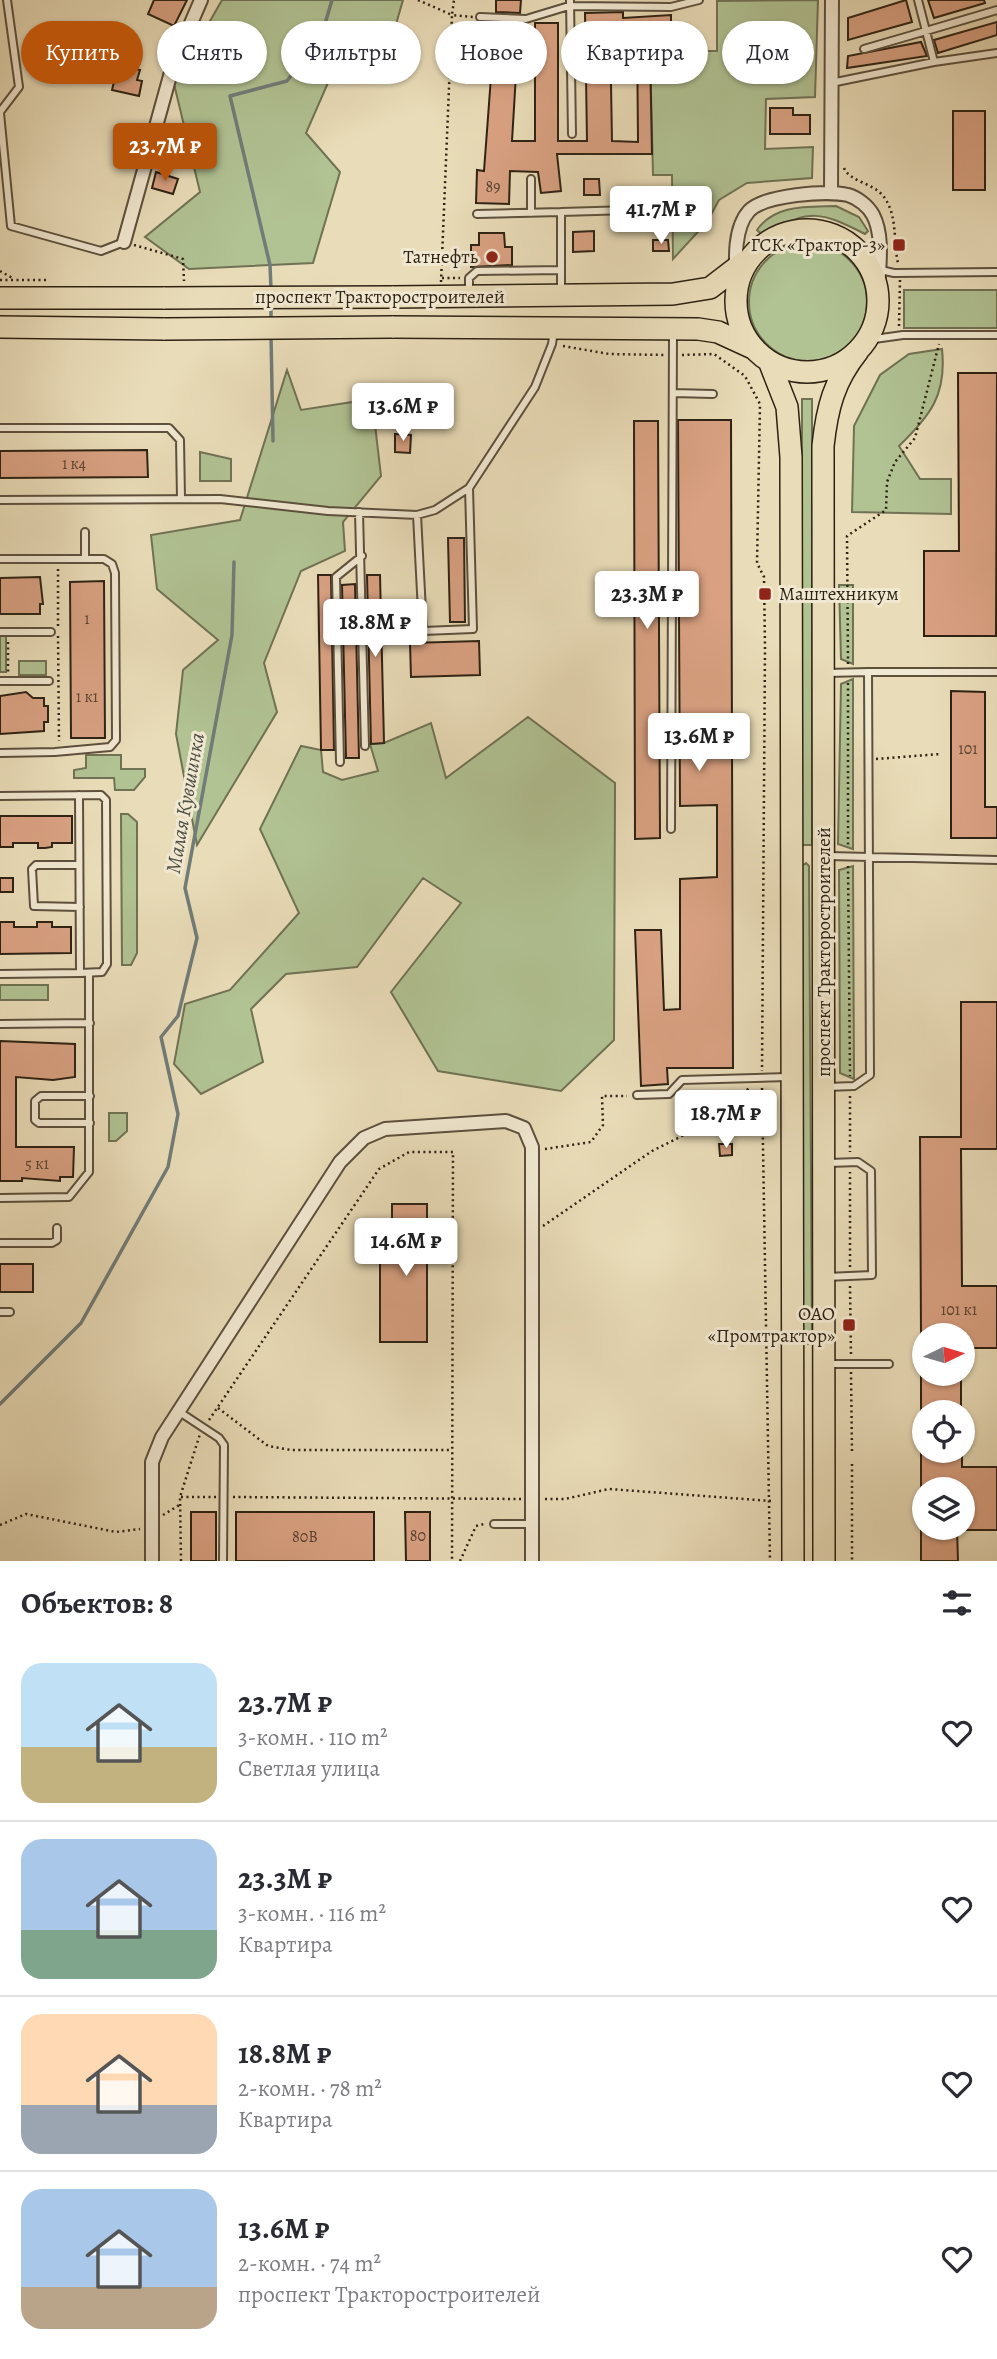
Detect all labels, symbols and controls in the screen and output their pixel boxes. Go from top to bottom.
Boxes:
chip: Купить [21,21,143,84]
chip: Снять [157,21,267,84]
chip: Фильтры [281,21,421,84]
chip: Новое [435,21,547,84]
chip: Квартира [561,21,708,84]
chip: Дом [722,21,814,84]
pin: 23.7M ₽ [100,124,230,183]
text: 23.7M ₽ [129,130,201,161]
house number: 89 [485,176,501,198]
pin: 41.7M ₽ [596,187,726,246]
text: 41.7M ₽ [626,193,696,224]
place label: ГСК «Трактор-3» [751,232,885,258]
marker: ГСК «Трактор-3» [891,237,907,253]
place label: Татнефть [403,244,478,270]
marker: Татнефть [484,249,500,265]
street label: проспект Тракторостроителей [255,284,505,310]
pin: 13.6M ₽ [338,384,468,443]
text: 13.6M ₽ [368,390,438,421]
house number: 1 к4 [62,453,86,475]
pin: 23.3M ₽ [582,572,712,631]
text: 23.3M ₽ [611,578,683,609]
place label: Маштехникум [779,581,899,607]
marker: Маштехникум [757,586,773,602]
pin: 18.8M ₽ [310,600,440,659]
text: 18.8M ₽ [339,606,411,637]
house number: 1 [84,608,90,630]
house number: 1 к1 [76,686,99,708]
pin: 13.6M ₽ [634,714,764,773]
text: 13.6M ₽ [664,720,734,751]
water label: Малая Кувшинка [159,730,211,876]
house number: 101 [958,738,978,760]
street label: проспект Тракторостроителей [811,827,837,1077]
pin: 18.7M ₽ [661,1090,791,1150]
text: 18.7M ₽ [691,1097,761,1128]
house number: 5 к1 [25,1153,49,1175]
pin: 14.6M ₽ [341,1218,471,1278]
text: 14.6M ₽ [370,1225,442,1256]
house number: 101 к1 [941,1299,978,1321]
place label: ОАО «Промтрактор» [708,1301,835,1349]
marker: ОАО «Промтрактор» [841,1317,857,1333]
north arrow [912,1323,975,1386]
map controls [912,1323,975,1540]
button: locate [912,1400,975,1463]
button: layers [912,1477,975,1540]
house number: 80 [410,1525,426,1547]
house number: 80В [292,1526,318,1548]
text: Объектов: 8 [21,1583,173,1623]
icon: filters [938,1584,976,1622]
text: 23.7M ₽ [238,1682,332,1722]
icon: home [77,1691,161,1775]
icon: heart [938,1714,976,1752]
text: 3-комн. · 110 m² [238,1722,388,1753]
text: Светлая улица [238,1753,380,1784]
text: 23.3M ₽ [238,1858,332,1898]
icon: home [77,1867,161,1951]
icon: heart [938,1890,976,1928]
text: 3-комн. · 116 m² [238,1898,386,1929]
text: Квартира [238,1929,333,1960]
text: 18.8M ₽ [238,2033,331,2073]
icon: home [77,2042,161,2126]
icon: heart [938,2065,976,2103]
text: 2-комн. · 78 m² [238,2073,382,2104]
text: Квартира [238,2104,333,2135]
text: 13.6M ₽ [238,2208,330,2248]
icon: home [77,2217,161,2301]
icon: heart [938,2240,976,2278]
text: 2-комн. · 74 m² [238,2248,381,2279]
text: проспект Тракторостроителей [238,2279,541,2310]

